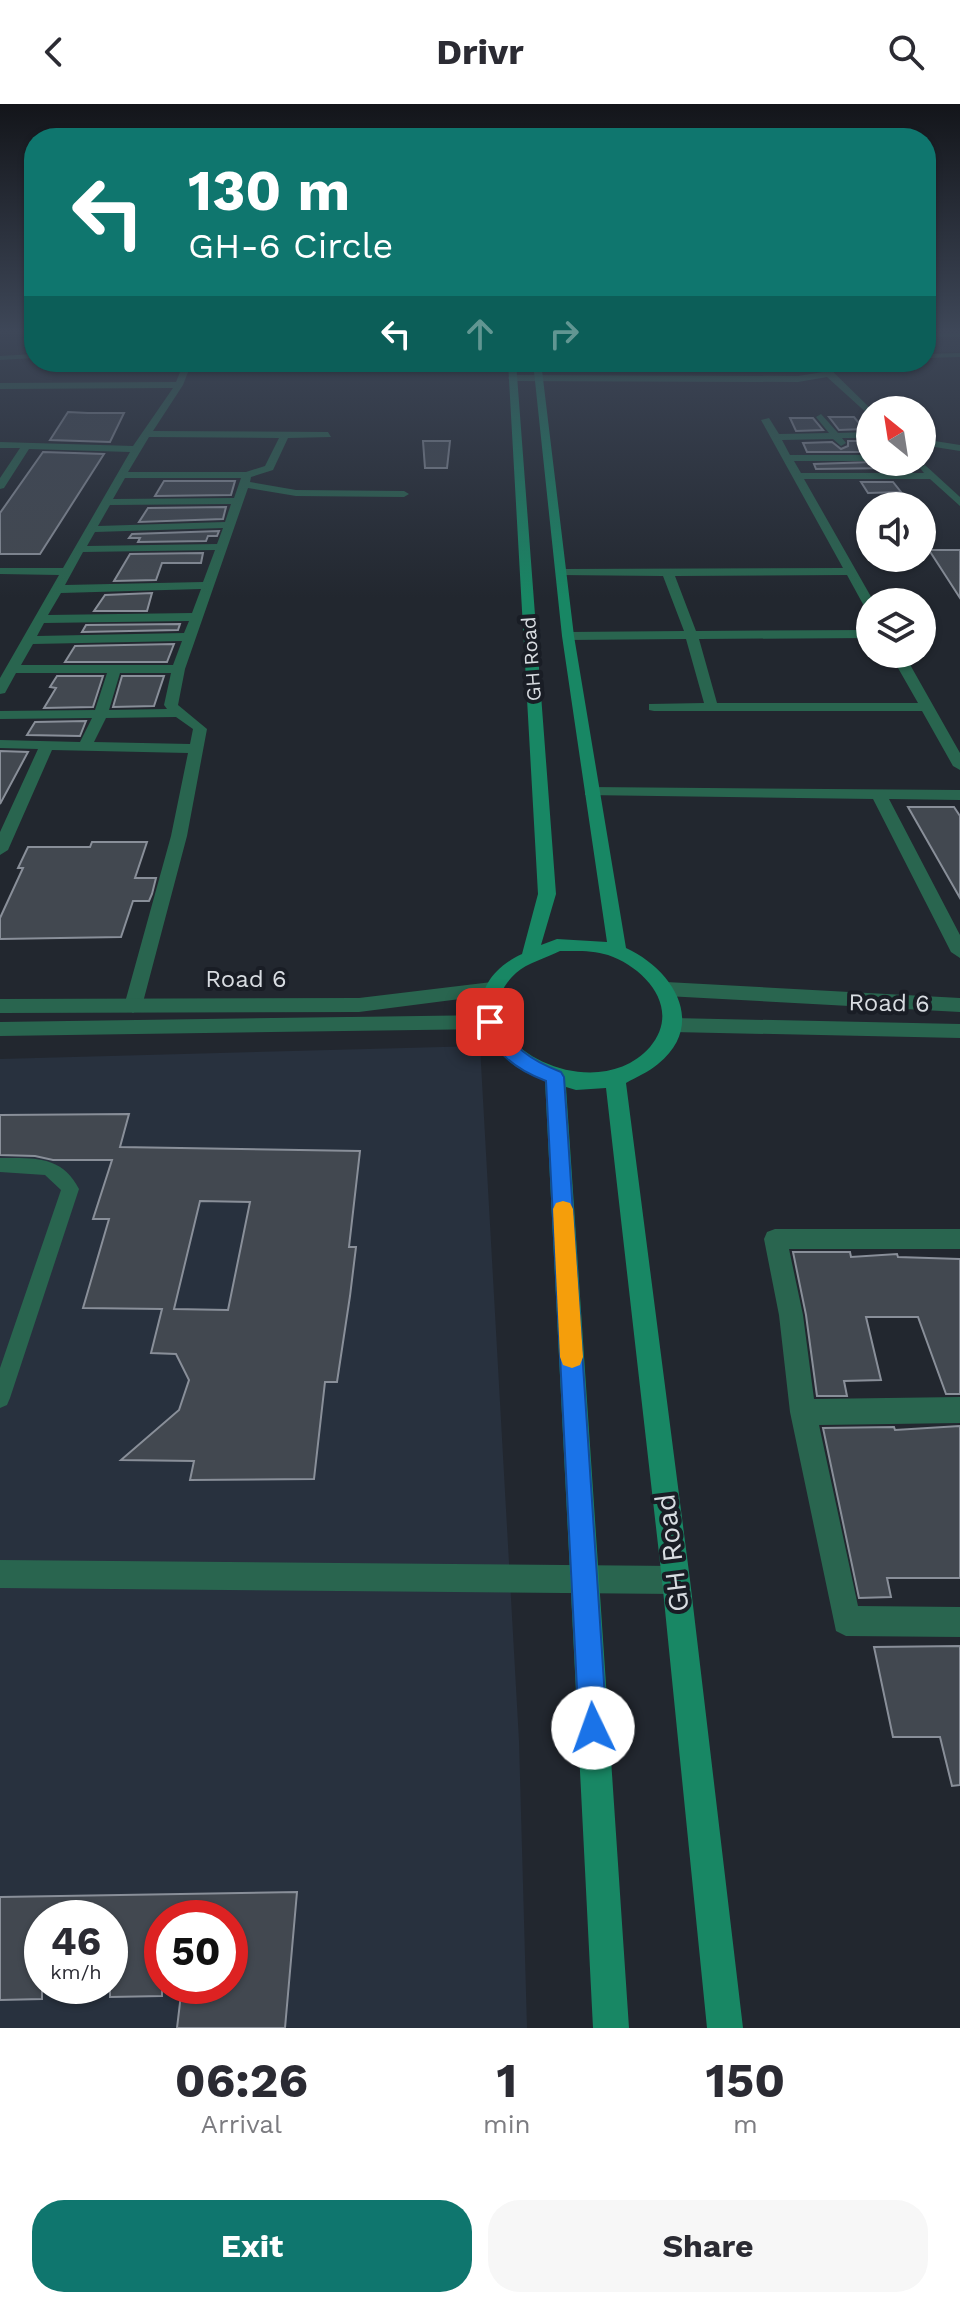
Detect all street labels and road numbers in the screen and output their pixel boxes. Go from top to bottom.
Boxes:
street label: GH Road [516,616,546,702]
street label: Road 6 [205,965,287,993]
street label: Road 6 [848,988,930,1018]
street label: GH Road [648,1492,696,1614]

